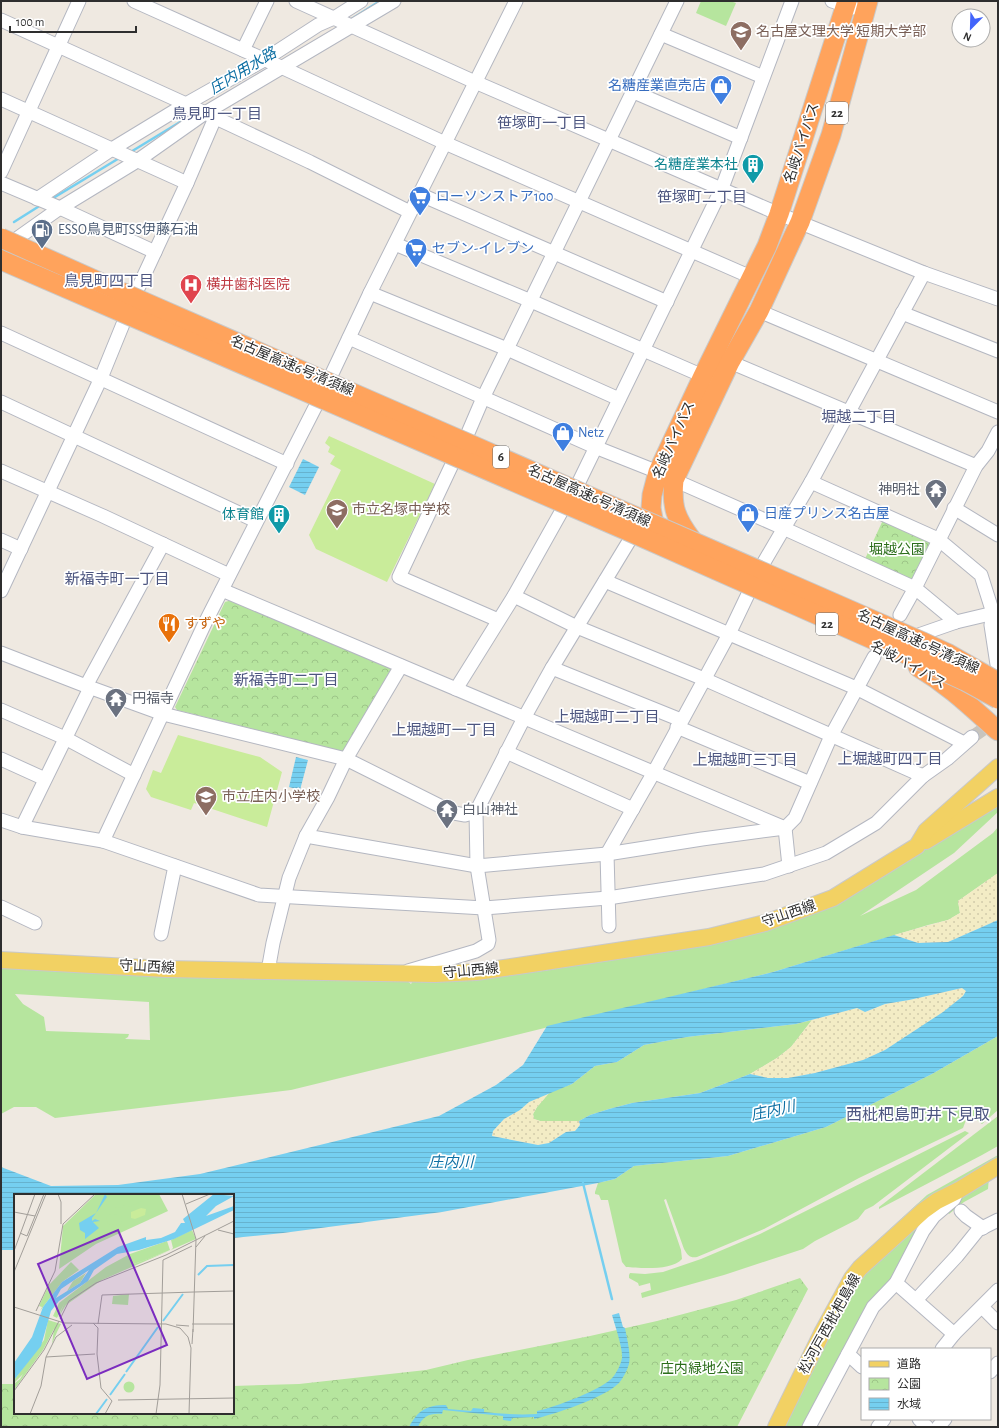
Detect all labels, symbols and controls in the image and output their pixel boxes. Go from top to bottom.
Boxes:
scale bar [10,8,136,34]
north arrow [951,8,991,48]
text: 100 m [16,16,44,28]
school or university icon: 名古屋文理大学 短期大学部 [728,19,754,52]
place label: 名古屋文理大学 短期大学部 [756,24,926,39]
text: N [962,30,973,43]
water label: 庄内用水路 [206,43,281,97]
shop icon: 名糖産業直売店 [708,73,734,106]
place label: 名糖産業直売店 [608,77,706,93]
street label: 名岐バイパス [781,101,822,185]
road number: 22 [826,102,848,124]
district label: 鳥見町一丁目 [172,106,262,122]
district label: 笹塚町一丁目 [497,115,587,131]
building icon: 名糖産業本社 [740,152,766,185]
place label: 名糖産業本社 [654,157,738,172]
supermarket icon: ローソンストア100 [407,184,433,217]
district label: 笹塚町二丁目 [657,189,747,205]
place label: ローソンストア100 [436,190,553,204]
fuel station icon: ESSO鳥見町SS伊藤石油 [29,217,55,250]
place label: ESSO鳥見町SS伊藤石油 [58,222,198,237]
supermarket icon: セブン-イレブン [403,236,429,269]
place label: セブン-イレブン [432,240,534,256]
hospital icon: 横井歯科医院 [178,272,204,305]
district label: 鳥見町四丁目 [64,273,154,289]
place label: 横井歯科医院 [206,276,290,292]
street label: 名古屋高速6号清須線 [228,333,356,398]
street label: 名岐バイパス [650,398,697,481]
district label: 堀越二丁目 [821,409,897,425]
shop icon: Netz [550,420,576,453]
place label: Netz [578,426,604,440]
road number: 6 [493,446,509,468]
street label: 名古屋高速6号清須線 [526,462,653,529]
temple icon: 神明社 [923,477,949,510]
place label: 神明社 [878,482,920,497]
school or university icon: 市立名塚中学校 [324,497,350,530]
shop icon: 日産プリンス名古屋 [735,501,761,534]
building icon: 体育館 [266,502,292,535]
place label: 市立名塚中学校 [352,502,450,517]
place label: 日産プリンス名古屋 [764,506,890,521]
place label: 体育館 [222,507,264,522]
park label: 堀越公園 [869,542,925,557]
district label: 新福寺町一丁目 [64,571,170,587]
street label: 名古屋高速6号清須線 [855,607,981,676]
restaurant icon: すずや [156,611,182,644]
road number: 22 [816,613,838,635]
place label: すずや [184,616,226,631]
street label: 名岐バイパス [868,638,948,691]
district label: 新福寺町二丁目 [233,672,339,688]
temple icon: 円福寺 [103,686,129,719]
place label: 円福寺 [132,691,174,706]
district label: 上堀越町二丁目 [554,709,660,725]
district label: 上堀越町一丁目 [391,722,497,738]
district label: 上堀越町四丁目 [837,751,943,767]
district label: 上堀越町三丁目 [692,752,798,768]
school or university icon: 市立庄内小学校 [193,784,219,817]
place label: 市立庄内小学校 [222,789,320,804]
temple icon: 白山神社 [434,797,460,830]
place label: 白山神社 [462,802,518,817]
street label: 守山西線 [760,897,818,930]
street label: 守山西線 [119,958,175,975]
street label: 守山西線 [442,961,500,980]
water label: 庄内川 [749,1098,799,1123]
district label: 西枇杷島町井下見取 [846,1106,990,1123]
water label: 庄内川 [428,1154,475,1170]
inset map [14,1194,234,1414]
street label: 松河戸西枇杷島線 [795,1271,863,1376]
legend [861,1348,991,1420]
text: 道路 [897,1357,921,1370]
park label: 庄内緑地公園 [660,1361,744,1376]
text: 公園 [897,1378,921,1390]
text: 水域 [897,1398,921,1410]

